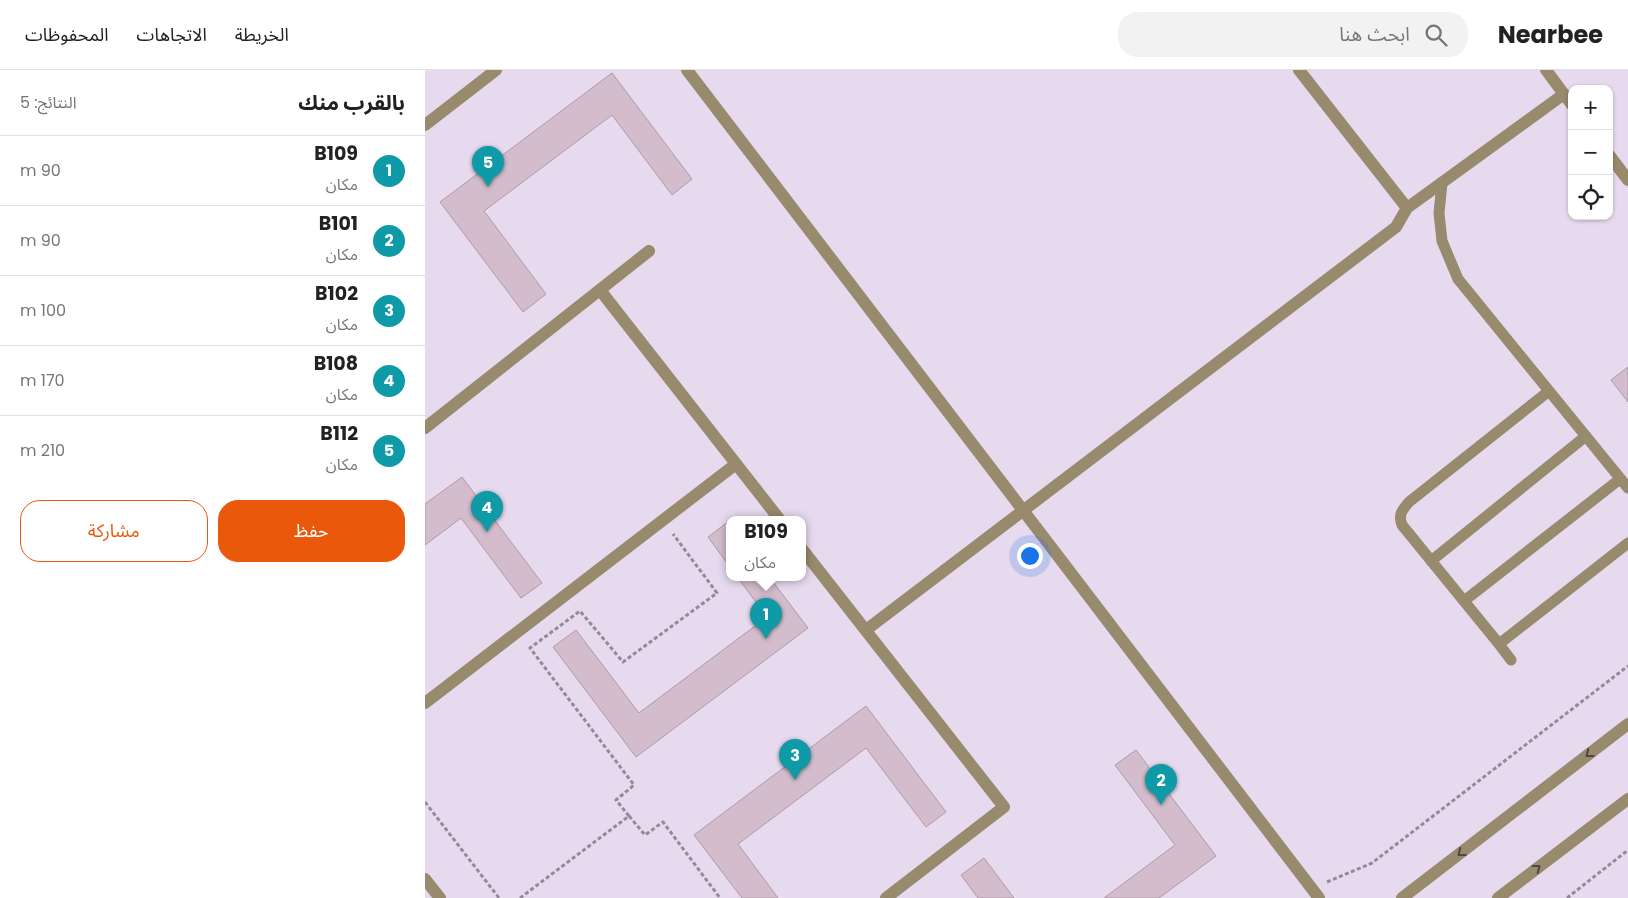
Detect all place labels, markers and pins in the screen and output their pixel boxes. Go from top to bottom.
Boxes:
pin: 5 [472,146,504,187]
pin: 4 [471,491,503,532]
pin: 1 [750,598,782,639]
pin: 3 [779,739,811,780]
pin: 2 [1145,764,1177,805]

